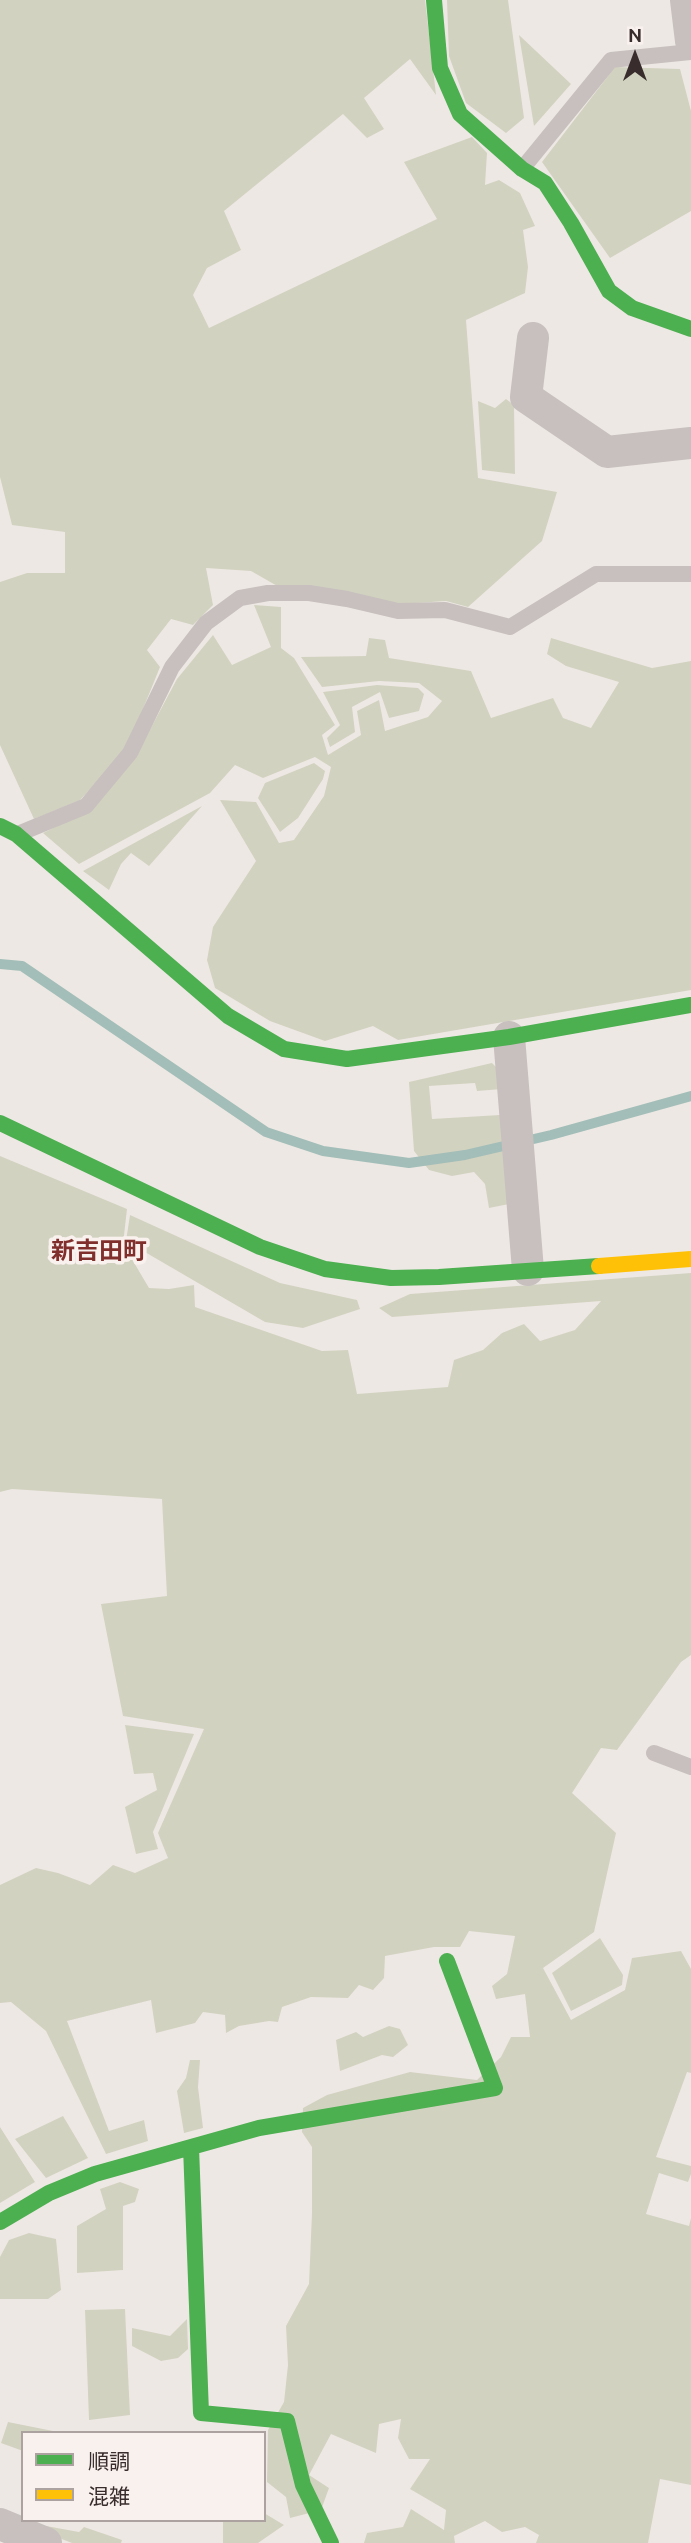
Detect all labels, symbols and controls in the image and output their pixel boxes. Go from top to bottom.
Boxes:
north arrow [600,21,670,91]
text: N [628,24,642,46]
district label: 新吉田町 [51,1237,147,1265]
legend [21,2431,266,2522]
text: 順調 [88,2449,130,2473]
text: 混雑 [88,2484,130,2508]

